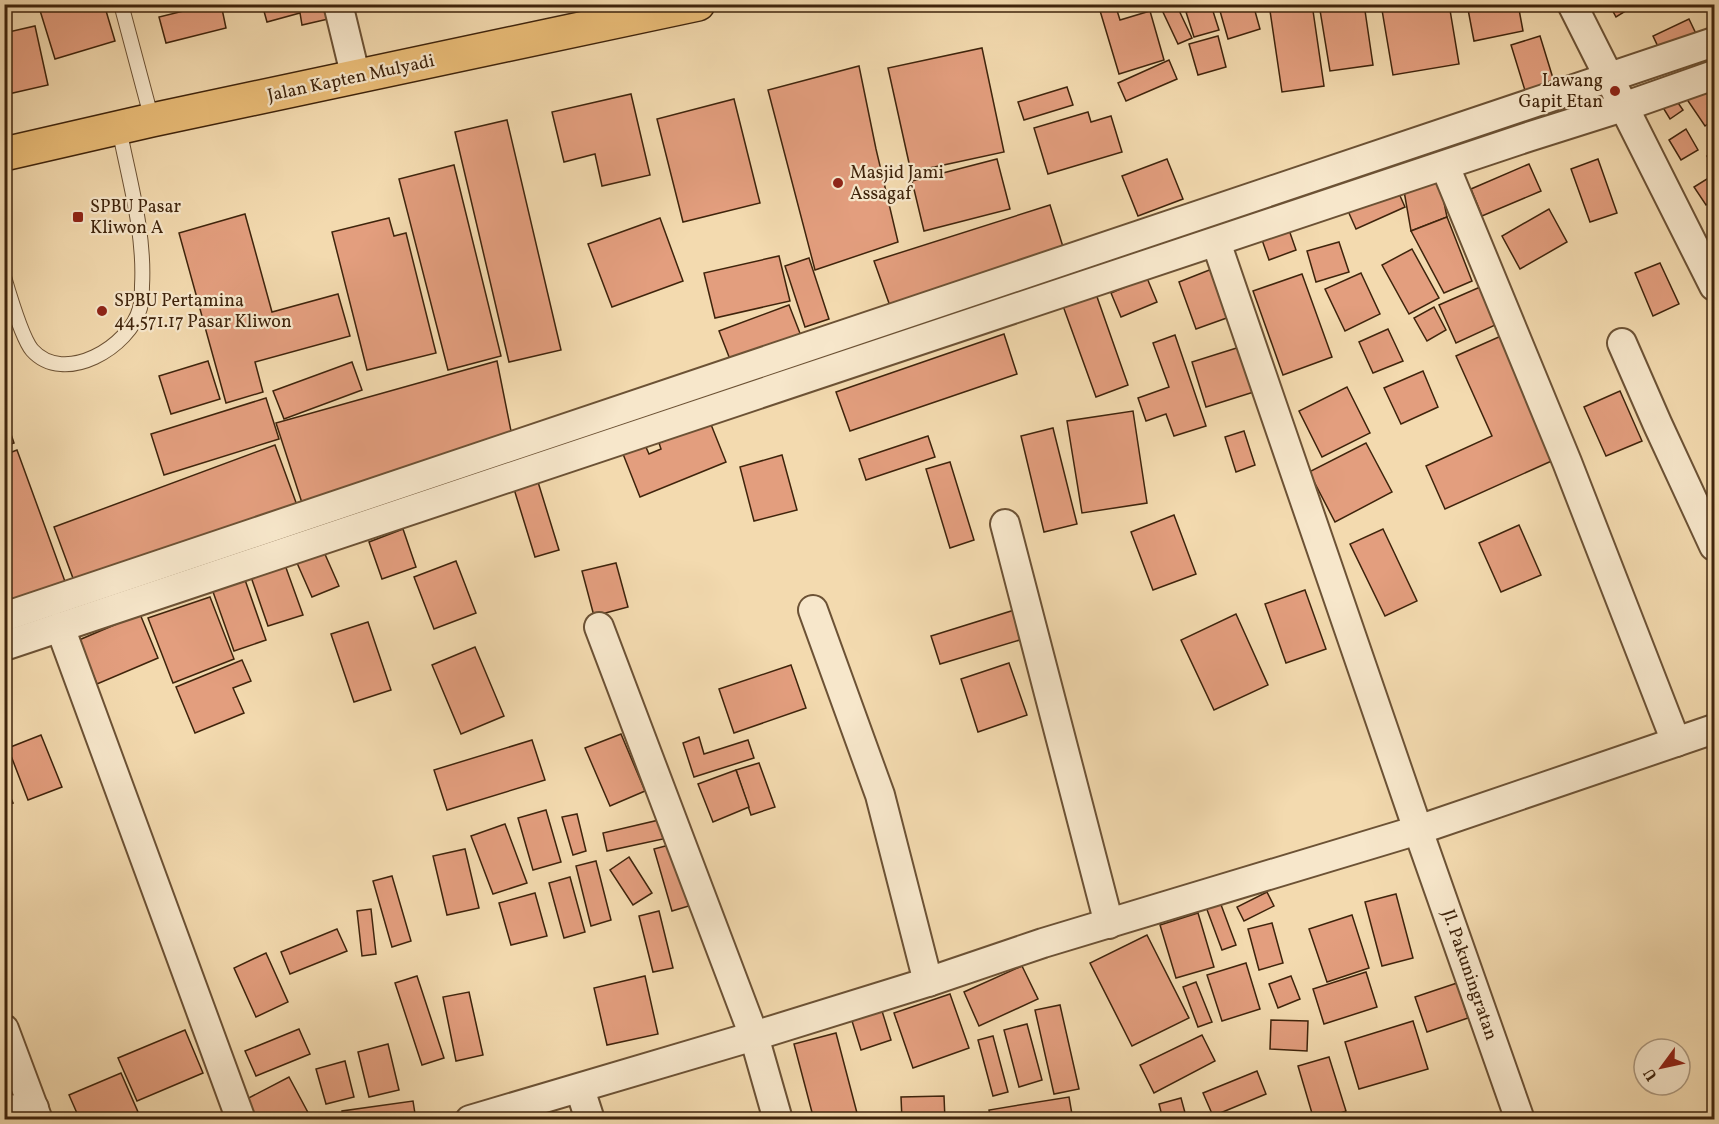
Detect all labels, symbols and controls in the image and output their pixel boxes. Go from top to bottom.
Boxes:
street label: Jalan Kapten Mulyadi [265,49,437,109]
place label: Lawang Gapit Etan [1518,69,1603,115]
marker: Lawang Gapit Etan [1608,84,1622,98]
place label: Masjid Jami Assagaf [850,161,944,207]
marker: Masjid Jami Assagaf [831,176,845,190]
place label: SPBU Pasar Kliwon A [90,195,181,241]
marker: SPBU Pasar Kliwon A [71,210,85,224]
place label: SPBU Pertamina 44.571.17 Pasar Kliwon [114,289,292,335]
marker: SPBU Pertamina 44.571.17 Pasar Kliwon [95,304,109,318]
street label: Jl. Pakuningratan [1435,906,1503,1044]
north arrow [1632,1037,1692,1097]
text: U [1639,1063,1663,1085]

